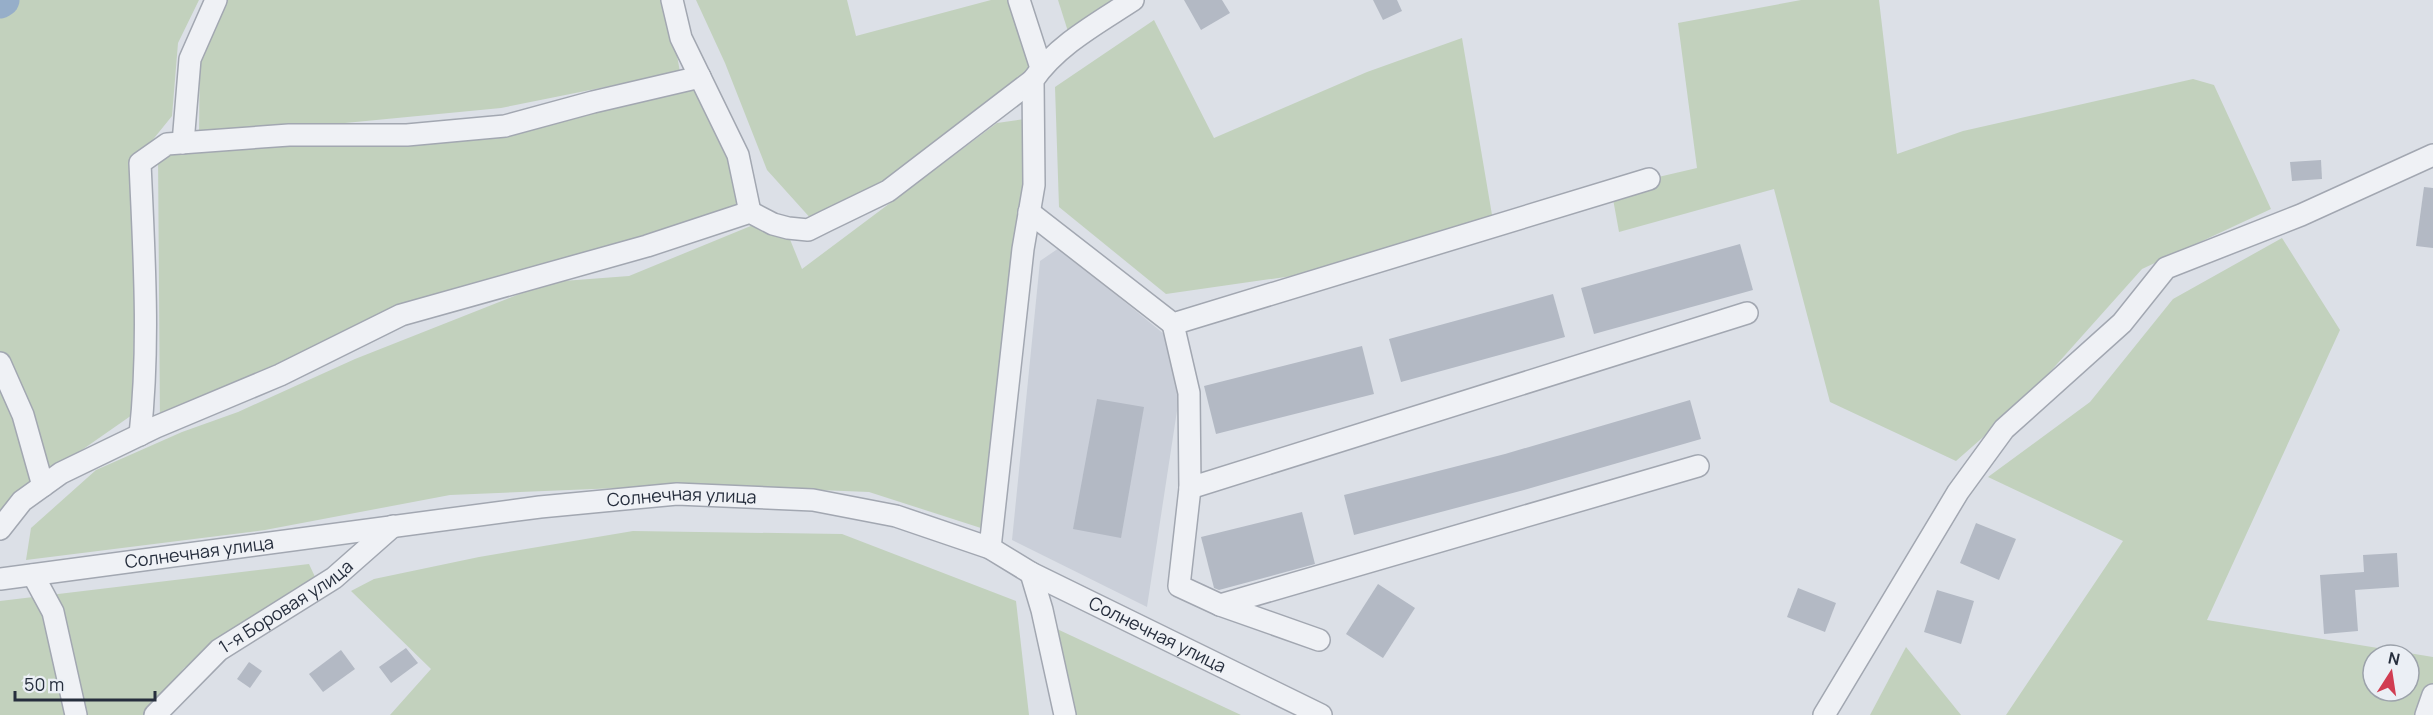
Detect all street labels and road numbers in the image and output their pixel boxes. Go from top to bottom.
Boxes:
street label: Солнечная улица [606,481,757,512]
street label: Солнечная улица [123,530,275,573]
street label: 1-я Боровая улица [214,554,358,658]
street label: Солнечная улица [1085,590,1230,678]

